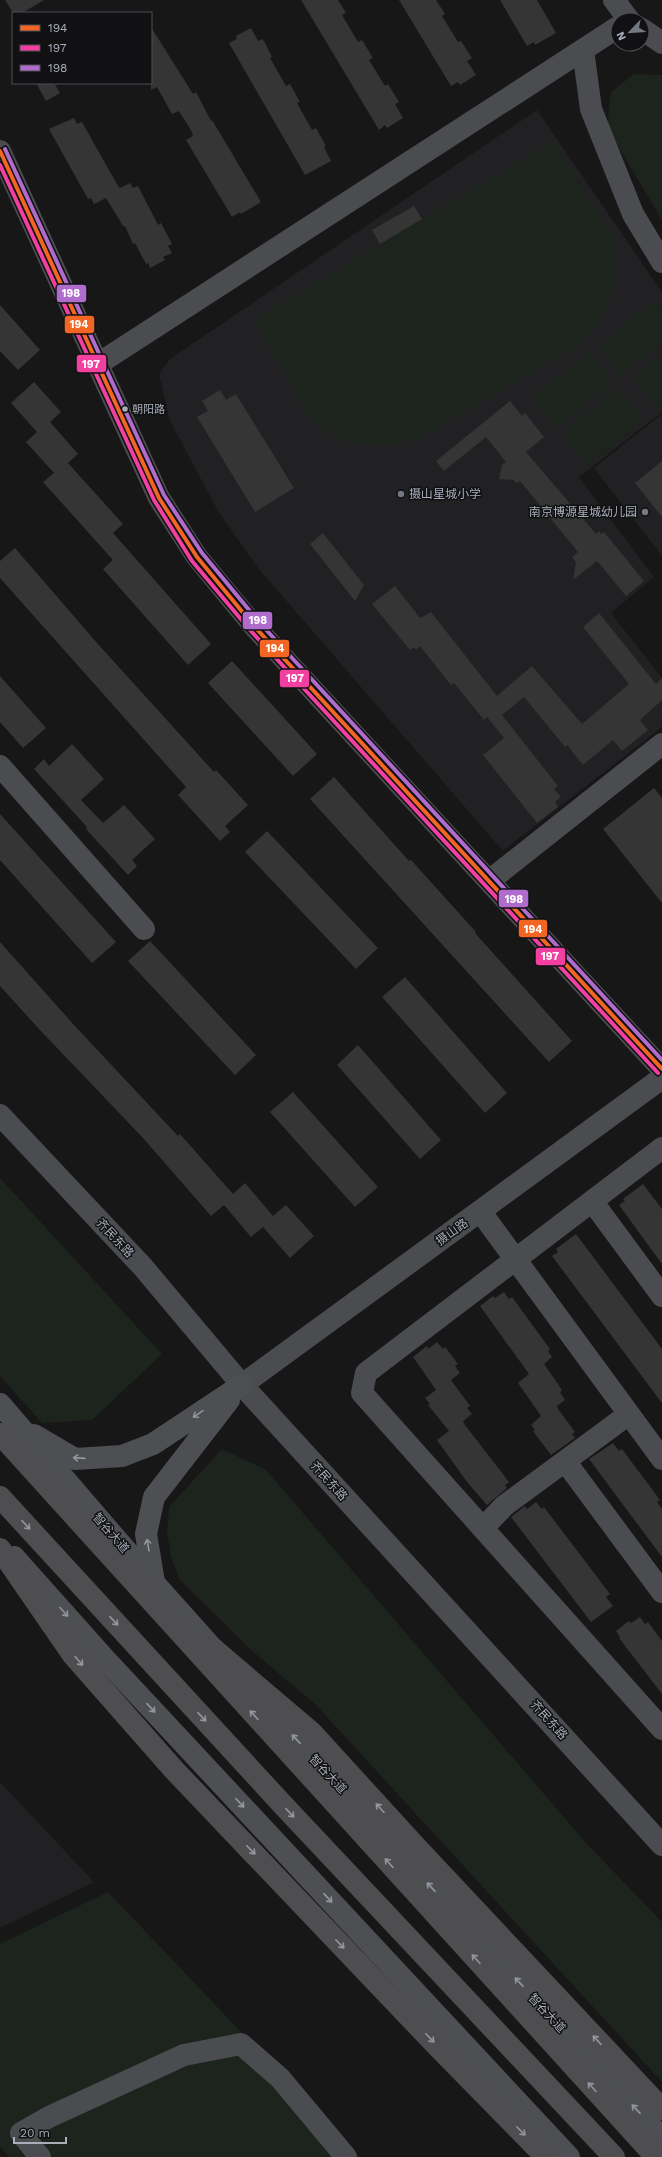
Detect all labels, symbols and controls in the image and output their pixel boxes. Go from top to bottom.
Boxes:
legend [12,12,152,84]
north arrow [610,12,650,52]
text: 194 [48,21,67,35]
text: N [614,30,629,42]
text: 197 [48,41,67,55]
text: 198 [48,61,67,75]
line badge: 198 [56,284,87,303]
text: 198 [62,287,80,300]
line badge: 194 [64,315,95,334]
text: 194 [70,318,88,331]
line badge: 197 [76,354,107,373]
text: 197 [82,358,100,371]
place label: 朝阳路 [132,403,165,416]
marker: 朝阳路 [120,404,130,414]
place label: 摄山星城小学 [409,487,481,501]
marker: 摄山星城小学 [396,489,406,499]
place label: 南京博源星城幼儿园 [529,505,637,519]
marker: 南京博源星城幼儿园 [640,507,650,517]
line badge: 198 [242,611,273,630]
text: 198 [249,614,267,627]
line badge: 194 [259,639,290,658]
text: 194 [266,642,284,655]
line badge: 197 [279,669,310,688]
text: 197 [286,672,304,685]
line badge: 198 [498,889,529,908]
text: 198 [505,893,523,906]
line badge: 194 [518,919,548,938]
text: 194 [524,923,542,936]
line badge: 197 [535,947,566,966]
text: 197 [541,950,559,963]
street label: 齐民东路 [94,1216,136,1260]
street label: 摄山路 [433,1216,471,1248]
one-way arrow [192,1410,203,1418]
one-way arrow [73,1454,86,1461]
street label: 齐民东路 [308,1458,350,1504]
street label: 智谷大道 [90,1510,132,1556]
one-way arrow [22,1520,31,1531]
one-way arrow [143,1539,151,1552]
one-way arrow [59,1607,68,1617]
one-way arrow [110,1616,119,1626]
one-way arrow [74,1656,83,1666]
street label: 齐民东路 [528,1697,570,1743]
one-way arrow [146,1703,156,1713]
one-way arrow [250,1710,259,1720]
one-way arrow [197,1712,207,1722]
one-way arrow [291,1734,301,1744]
street label: 智谷大道 [307,1752,349,1796]
one-way arrow [235,1798,245,1808]
one-way arrow [376,1803,385,1813]
one-way arrow [285,1808,295,1818]
one-way arrow [246,1845,255,1855]
one-way arrow [384,1858,394,1868]
one-way arrow [427,1881,436,1892]
one-way arrow [324,1893,333,1903]
one-way arrow [335,1939,345,1949]
one-way arrow [471,1954,481,1964]
one-way arrow [515,1977,524,1988]
street label: 智谷大道 [526,1991,568,2035]
one-way arrow [425,2033,434,2044]
one-way arrow [592,2035,602,2045]
one-way arrow [587,2081,596,2092]
one-way arrow [631,2104,640,2114]
scale bar [14,2119,66,2145]
text: 20 m [20,2126,50,2140]
one-way arrow [516,2126,525,2136]

